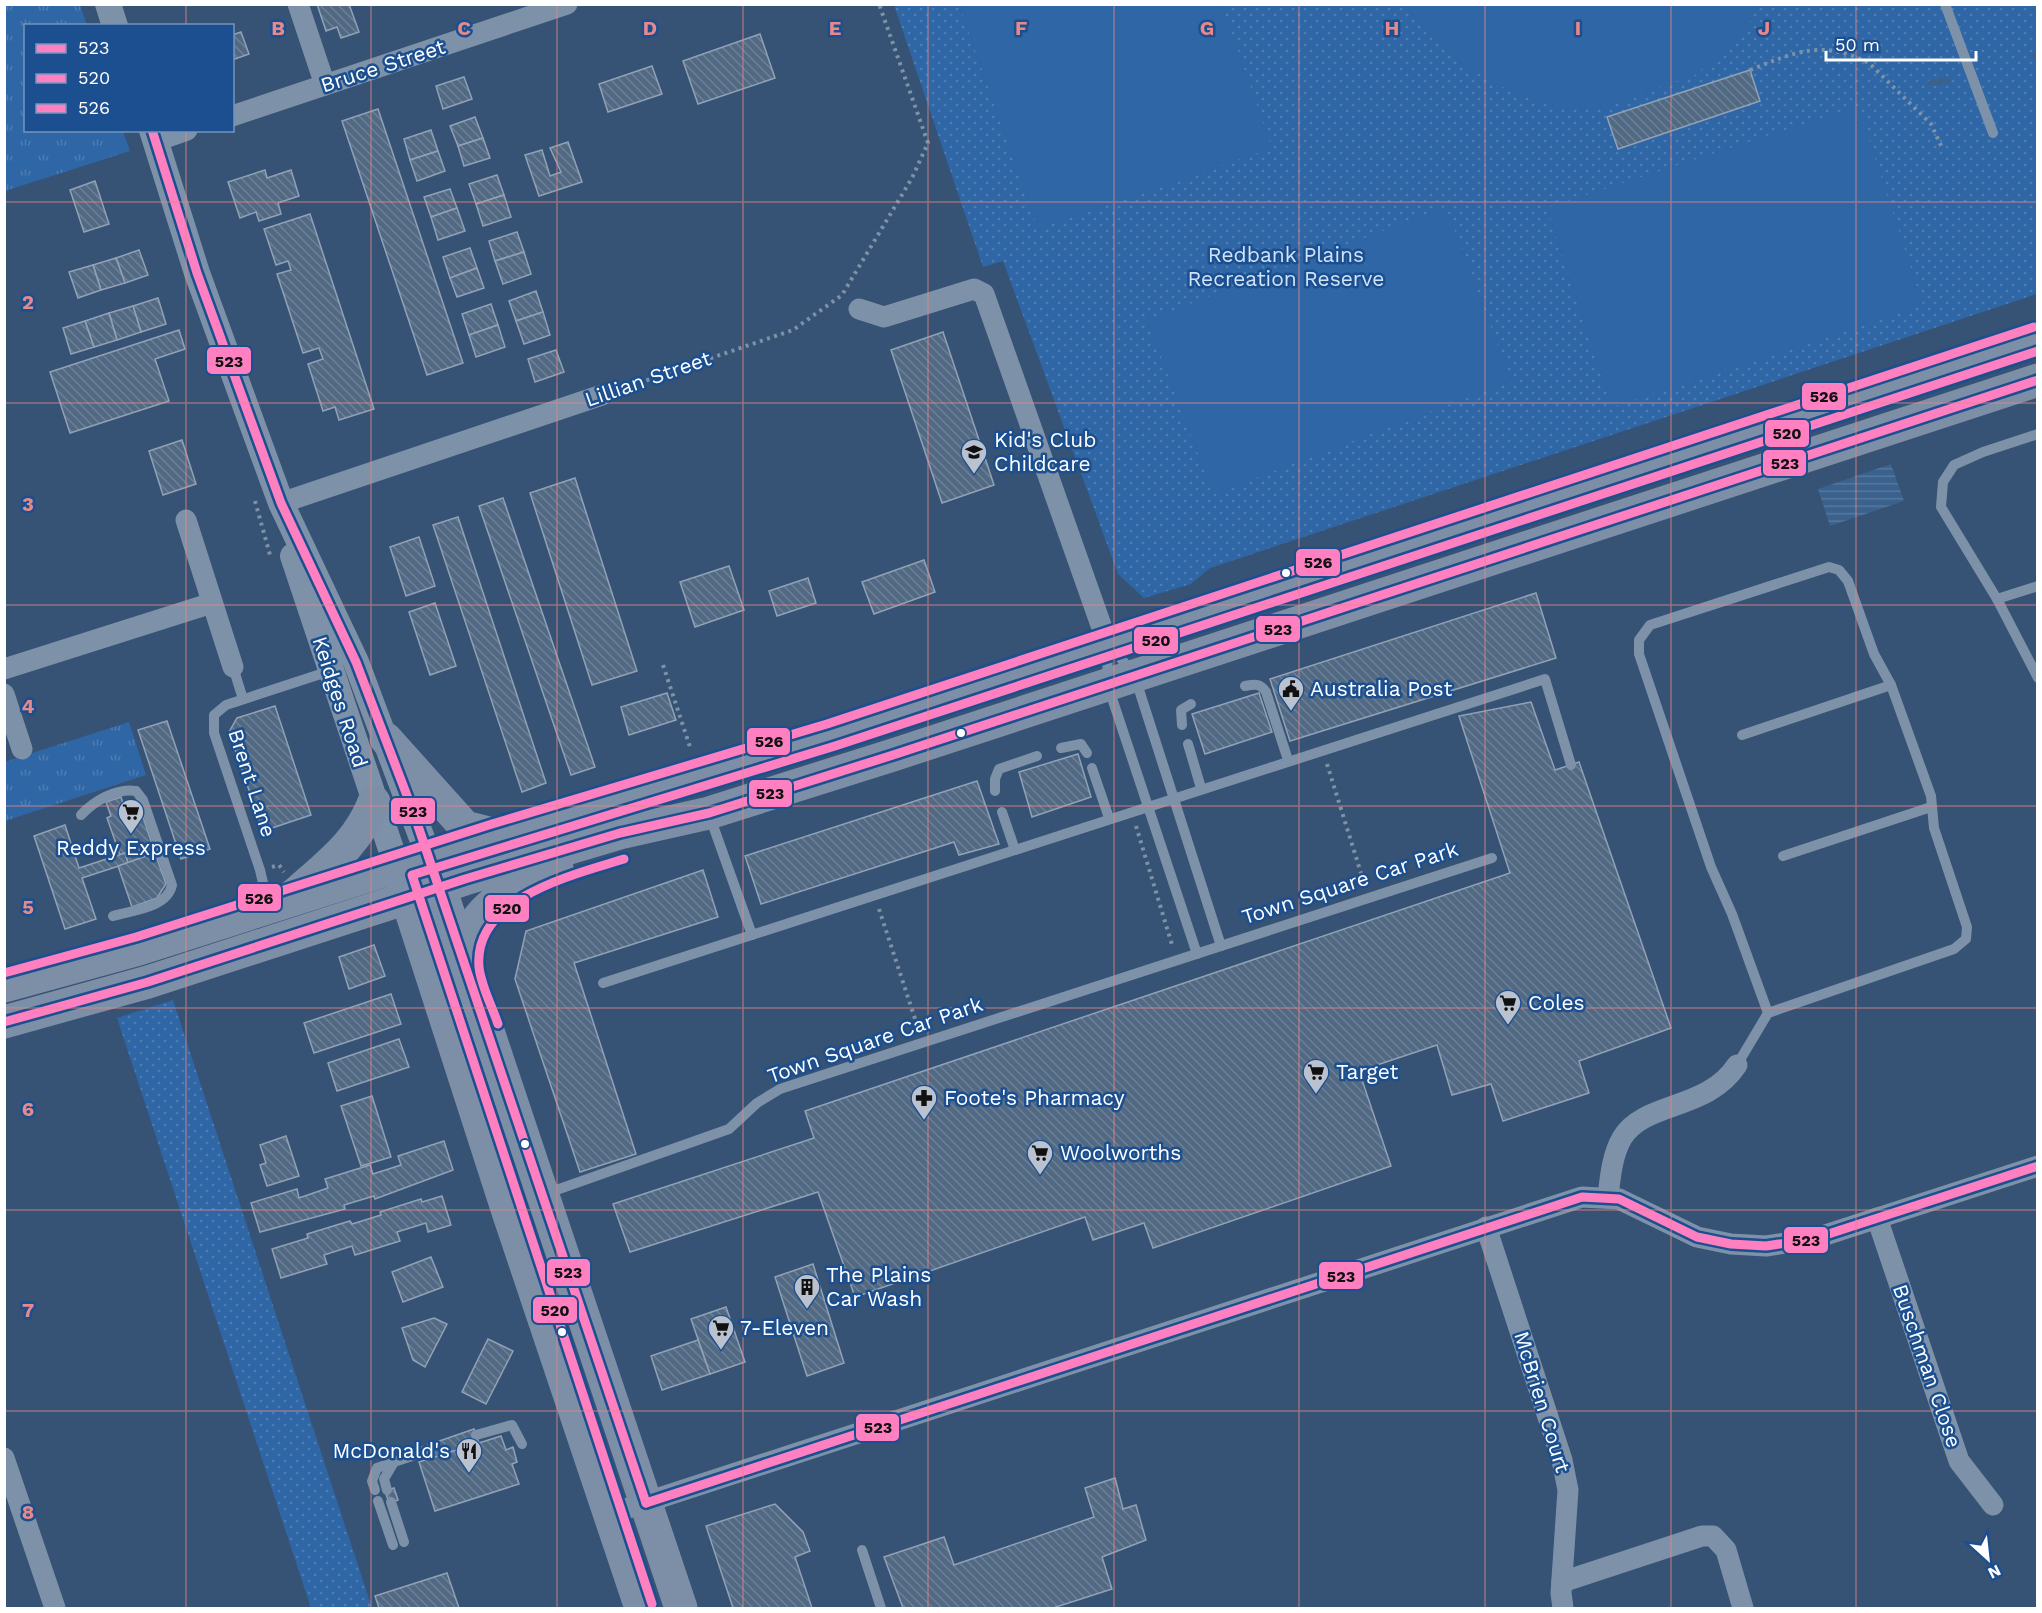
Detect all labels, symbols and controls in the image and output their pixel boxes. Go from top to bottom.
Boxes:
text: B [271,16,285,40]
text: C [457,16,471,40]
text: D [643,16,657,40]
text: E [829,16,841,40]
text: F [1015,16,1027,40]
text: G [1200,16,1214,40]
text: H [1385,16,1399,40]
text: I [1575,16,1581,40]
text: J [1758,16,1770,40]
legend [24,24,234,132]
scale bar [1826,24,1976,62]
street label: Bruce Street [317,34,448,97]
text: 50 m [1835,34,1880,55]
text: 523 [78,37,109,58]
text: 520 [78,67,110,88]
text: 526 [78,97,110,118]
park label: Redbank Plains Recreation Reserve [1188,242,1384,291]
text: 2 [22,290,34,314]
street label: Lillian Street [581,345,714,412]
line badge: 523 [206,346,252,375]
text: 523 [215,352,243,371]
line badge: 526 [1801,382,1847,411]
text: 526 [1810,387,1838,406]
line badge: 520 [1764,419,1810,448]
text: 520 [1772,424,1802,443]
place label: Kid's Club Childcare [994,427,1096,476]
school or university icon: Kid's Club Childcare [959,437,989,475]
line badge: 523 [1762,449,1807,477]
text: 523 [1771,454,1799,473]
text: 3 [22,492,34,516]
line badge: 526 [1295,548,1341,577]
text: 526 [1304,553,1332,572]
unlabelled marker [1280,567,1292,579]
line badge: 523 [1255,615,1301,643]
text: 523 [1264,620,1292,639]
line badge: 520 [1133,626,1179,655]
text: 520 [1141,631,1171,650]
street label: Keidges Road [307,633,373,771]
public building icon: Australia Post [1276,674,1306,712]
place label: Australia Post [1310,676,1453,701]
text: 4 [22,694,35,718]
street label: Brent Lane [223,726,282,840]
line badge: 526 [746,727,791,756]
unlabelled marker [955,727,967,739]
text: 526 [755,732,783,751]
line badge: 523 [748,779,793,808]
text: 523 [756,784,784,803]
supermarket icon: Reddy Express [116,797,146,835]
line badge: 523 [390,797,436,825]
text: 523 [399,802,427,821]
place label: Reddy Express [56,835,206,860]
street label: Town Square Car Park [1238,836,1461,929]
line badge: 526 [237,883,282,912]
text: 526 [245,889,273,908]
line badge: 520 [484,894,530,923]
text: 5 [22,895,34,919]
text: 520 [492,899,522,918]
supermarket icon: Coles [1493,988,1523,1026]
place label: Coles [1528,990,1585,1015]
street label: Town Square Car Park [764,991,986,1088]
supermarket icon: Target [1301,1057,1331,1095]
place label: Target [1336,1059,1398,1084]
pharmacy icon: Foote's Pharmacy [909,1083,939,1121]
place label: Foote's Pharmacy [944,1085,1125,1110]
text: 6 [22,1097,34,1121]
unlabelled marker [519,1138,531,1150]
supermarket icon: Woolworths [1025,1138,1055,1176]
place label: Woolworths [1060,1140,1181,1165]
line badge: 523 [1783,1226,1829,1254]
text: 523 [1792,1231,1820,1250]
line badge: 523 [546,1258,591,1287]
line badge: 523 [1318,1261,1364,1290]
place label: The Plains Car Wash [826,1262,931,1311]
text: 523 [554,1263,582,1282]
text: 523 [1327,1267,1355,1286]
building icon: The Plains Car Wash [792,1272,822,1310]
street label: Buschman Close [1888,1281,1967,1451]
line badge: 520 [532,1296,578,1324]
text: 7 [22,1298,34,1322]
text: 520 [540,1301,570,1320]
supermarket icon: 7-Eleven [706,1313,736,1351]
place label: 7-Eleven [740,1315,829,1340]
unlabelled marker [556,1326,568,1338]
street label: McBrien Court [1509,1328,1576,1476]
line badge: 523 [855,1413,900,1442]
text: 523 [864,1418,892,1437]
restaurant icon: McDonald's [454,1436,484,1474]
place label: McDonald's [333,1438,450,1463]
text: 8 [22,1500,34,1524]
north arrow [1958,1529,2018,1589]
text: N [1985,1561,2004,1583]

